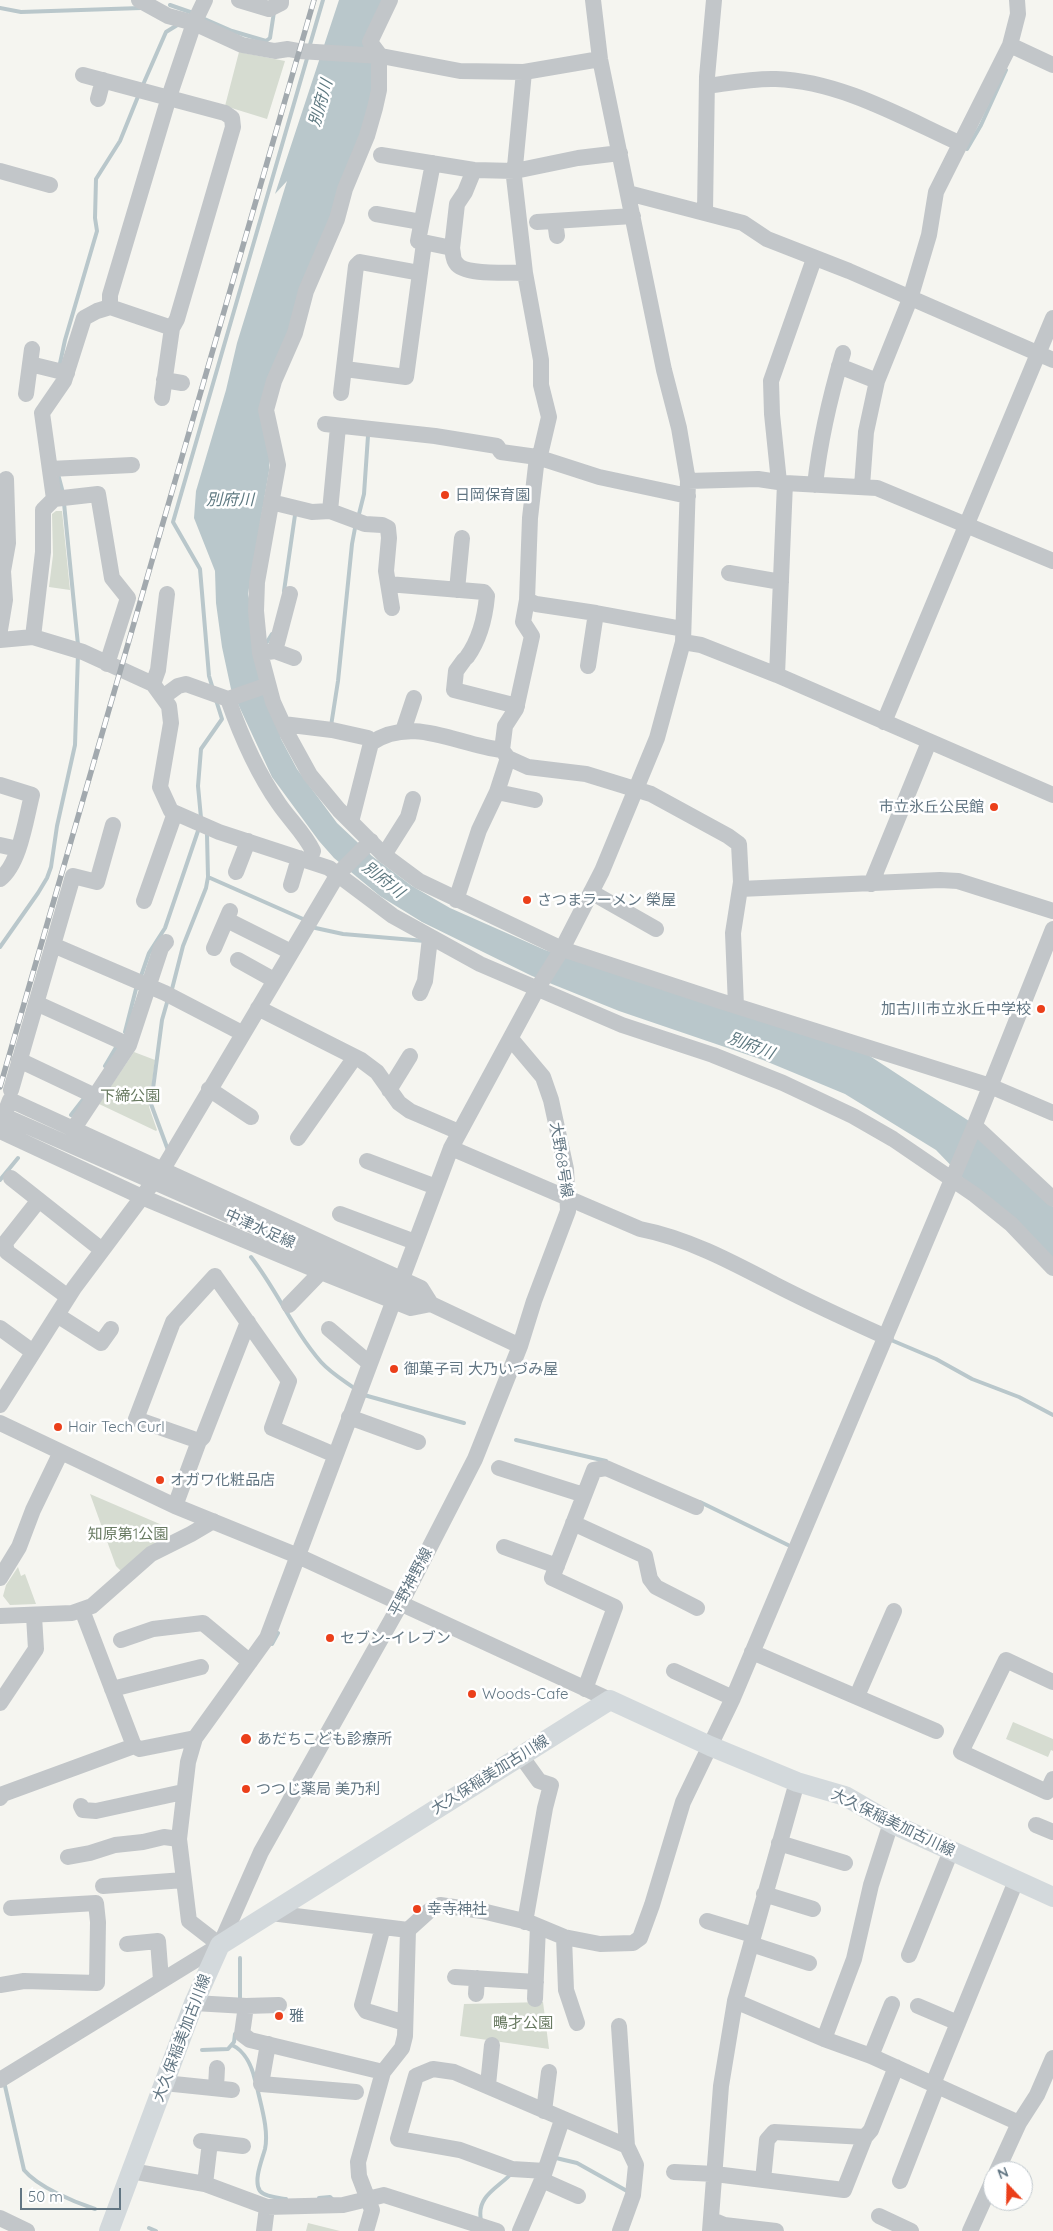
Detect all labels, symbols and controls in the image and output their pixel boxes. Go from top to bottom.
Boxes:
water label: 別府川 [305,77,337,129]
place label: 日岡保育園 [455,486,530,504]
marker: 日岡保育園 [439,489,451,501]
water label: 別府川 [206,490,254,510]
place label: 市立氷丘公民館 [879,798,984,816]
marker: 市立氷丘公民館 [988,801,1000,813]
water label: 別府川 [358,858,408,902]
place label: さつまラーメン 榮屋 [537,891,676,909]
marker: さつまラーメン 榮屋 [521,894,533,906]
place label: 加古川市立氷丘中学校 [881,1000,1031,1018]
marker: 加古川市立氷丘中学校 [1035,1003,1047,1015]
water label: 別府川 [725,1028,777,1064]
park label: 下締公園 [100,1087,160,1105]
street label: 大野68号線 [546,1121,576,1199]
street label: 中津水足線 [222,1206,298,1252]
place label: 御菓子司 大乃いづみ屋 [404,1360,558,1378]
marker: 御菓子司 大乃いづみ屋 [388,1363,400,1375]
place label: Hair Tech Curl [68,1418,165,1436]
marker: Hair Tech Curl [52,1421,64,1433]
place label: オガワ化粧品店 [170,1471,275,1489]
marker: オガワ化粧品店 [154,1474,166,1486]
park label: 知原第1公園 [88,1525,168,1543]
street label: 平野神野線 [385,1545,437,1619]
place label: セブン-イレブン [340,1629,451,1647]
marker: セブン-イレブン [324,1632,336,1644]
place label: Woods-Cafe [482,1685,569,1703]
marker: Woods-Cafe [466,1688,478,1700]
place label: あだちこども診療所 [257,1730,392,1748]
marker: あだちこども診療所 [239,1732,253,1746]
street label: 大久保稲美加古川線 [428,1732,552,1818]
place label: つつじ薬局 美乃利 [256,1780,380,1798]
marker: つつじ薬局 美乃利 [240,1783,252,1795]
street label: 大久保稲美加古川線 [828,1785,958,1861]
place label: 幸寺神社 [427,1900,487,1918]
marker: 幸寺神社 [411,1903,423,1915]
street label: 大久保稲美加古川線 [149,1972,215,2104]
place label: 雅 [289,2007,304,2025]
marker: 雅 [273,2010,285,2022]
park label: 鴫才公園 [493,2014,553,2032]
north arrow [983,2161,1033,2211]
text: N [995,2163,1011,2183]
scale bar [22,2178,124,2210]
text: 50 m [28,2187,63,2206]

